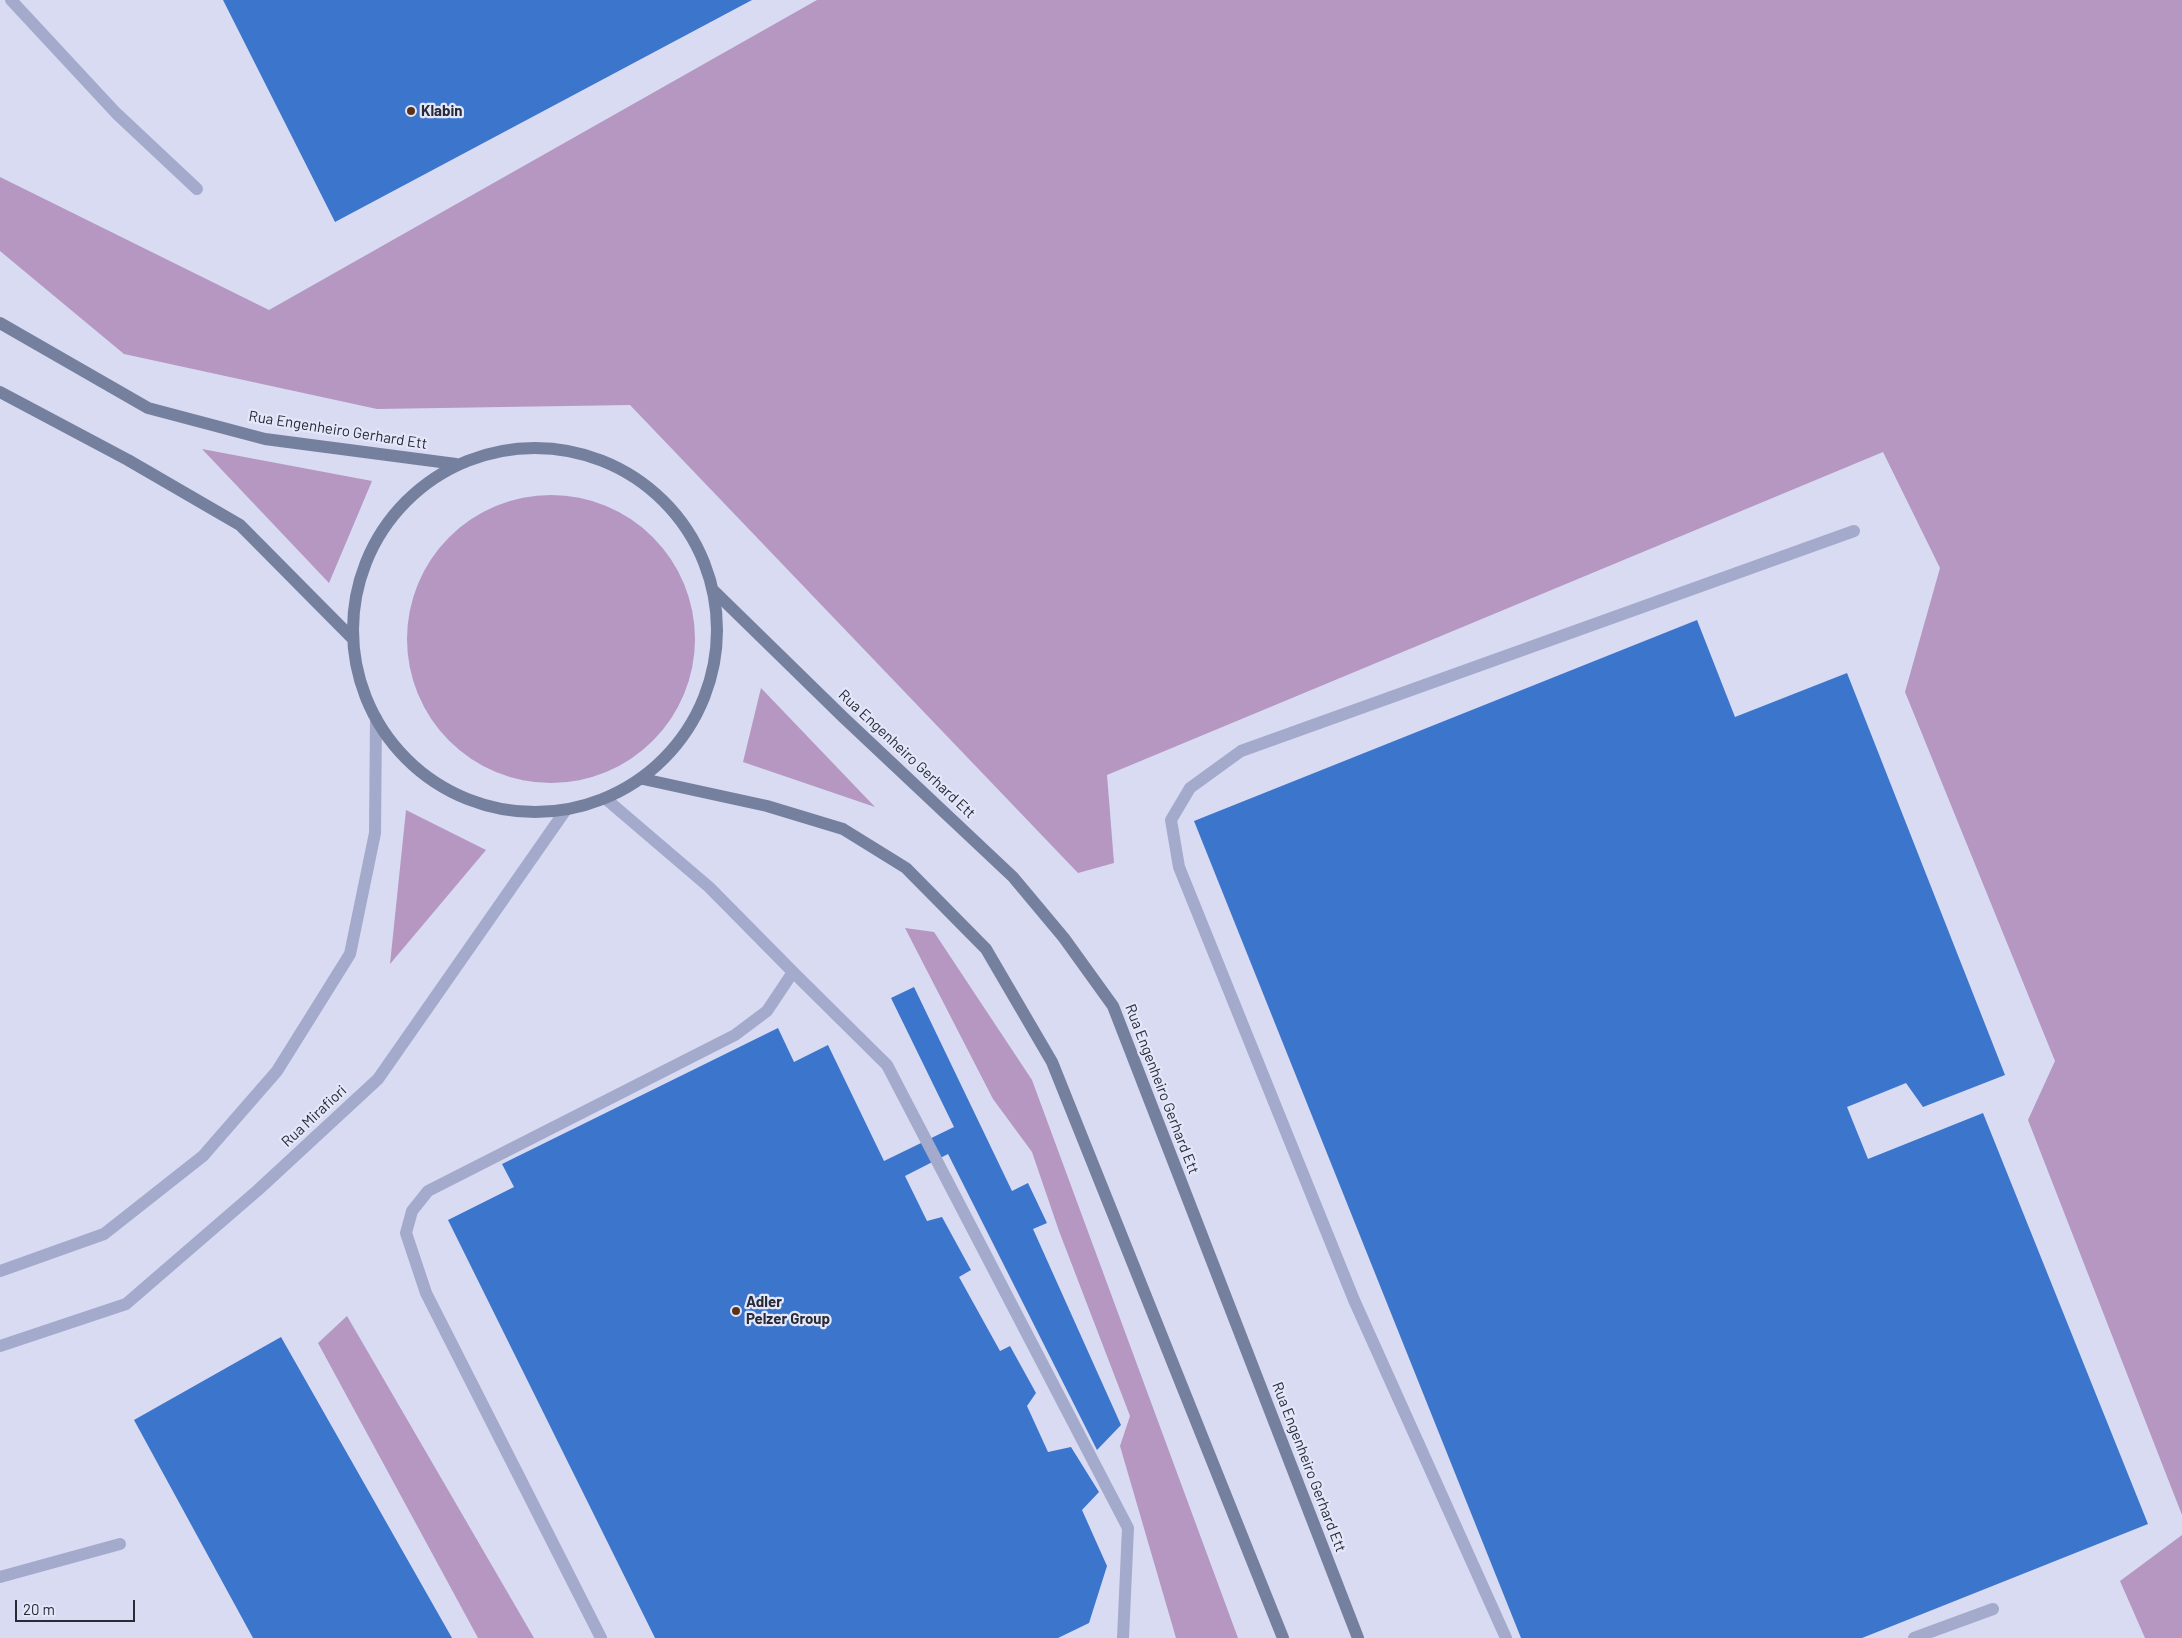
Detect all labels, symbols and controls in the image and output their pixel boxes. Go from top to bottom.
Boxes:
place label: Klabin [421,102,462,120]
marker: Klabin [405,105,417,117]
street label: Rua Engenheiro Gerhard Ett [247,407,429,453]
street label: Rua Engenheiro Gerhard Ett [835,686,979,822]
street label: Rua Engenheiro Gerhard Ett [1121,1002,1203,1176]
street label: Rua Mirafiori [278,1081,350,1151]
place label: Adler Pelzer Group [746,1293,830,1328]
marker: Adler Pelzer Group [730,1305,742,1317]
street label: Rua Engenheiro Gerhard Ett [1268,1380,1350,1554]
scale bar [18,1590,138,1622]
text: 20 m [23,1600,55,1618]

